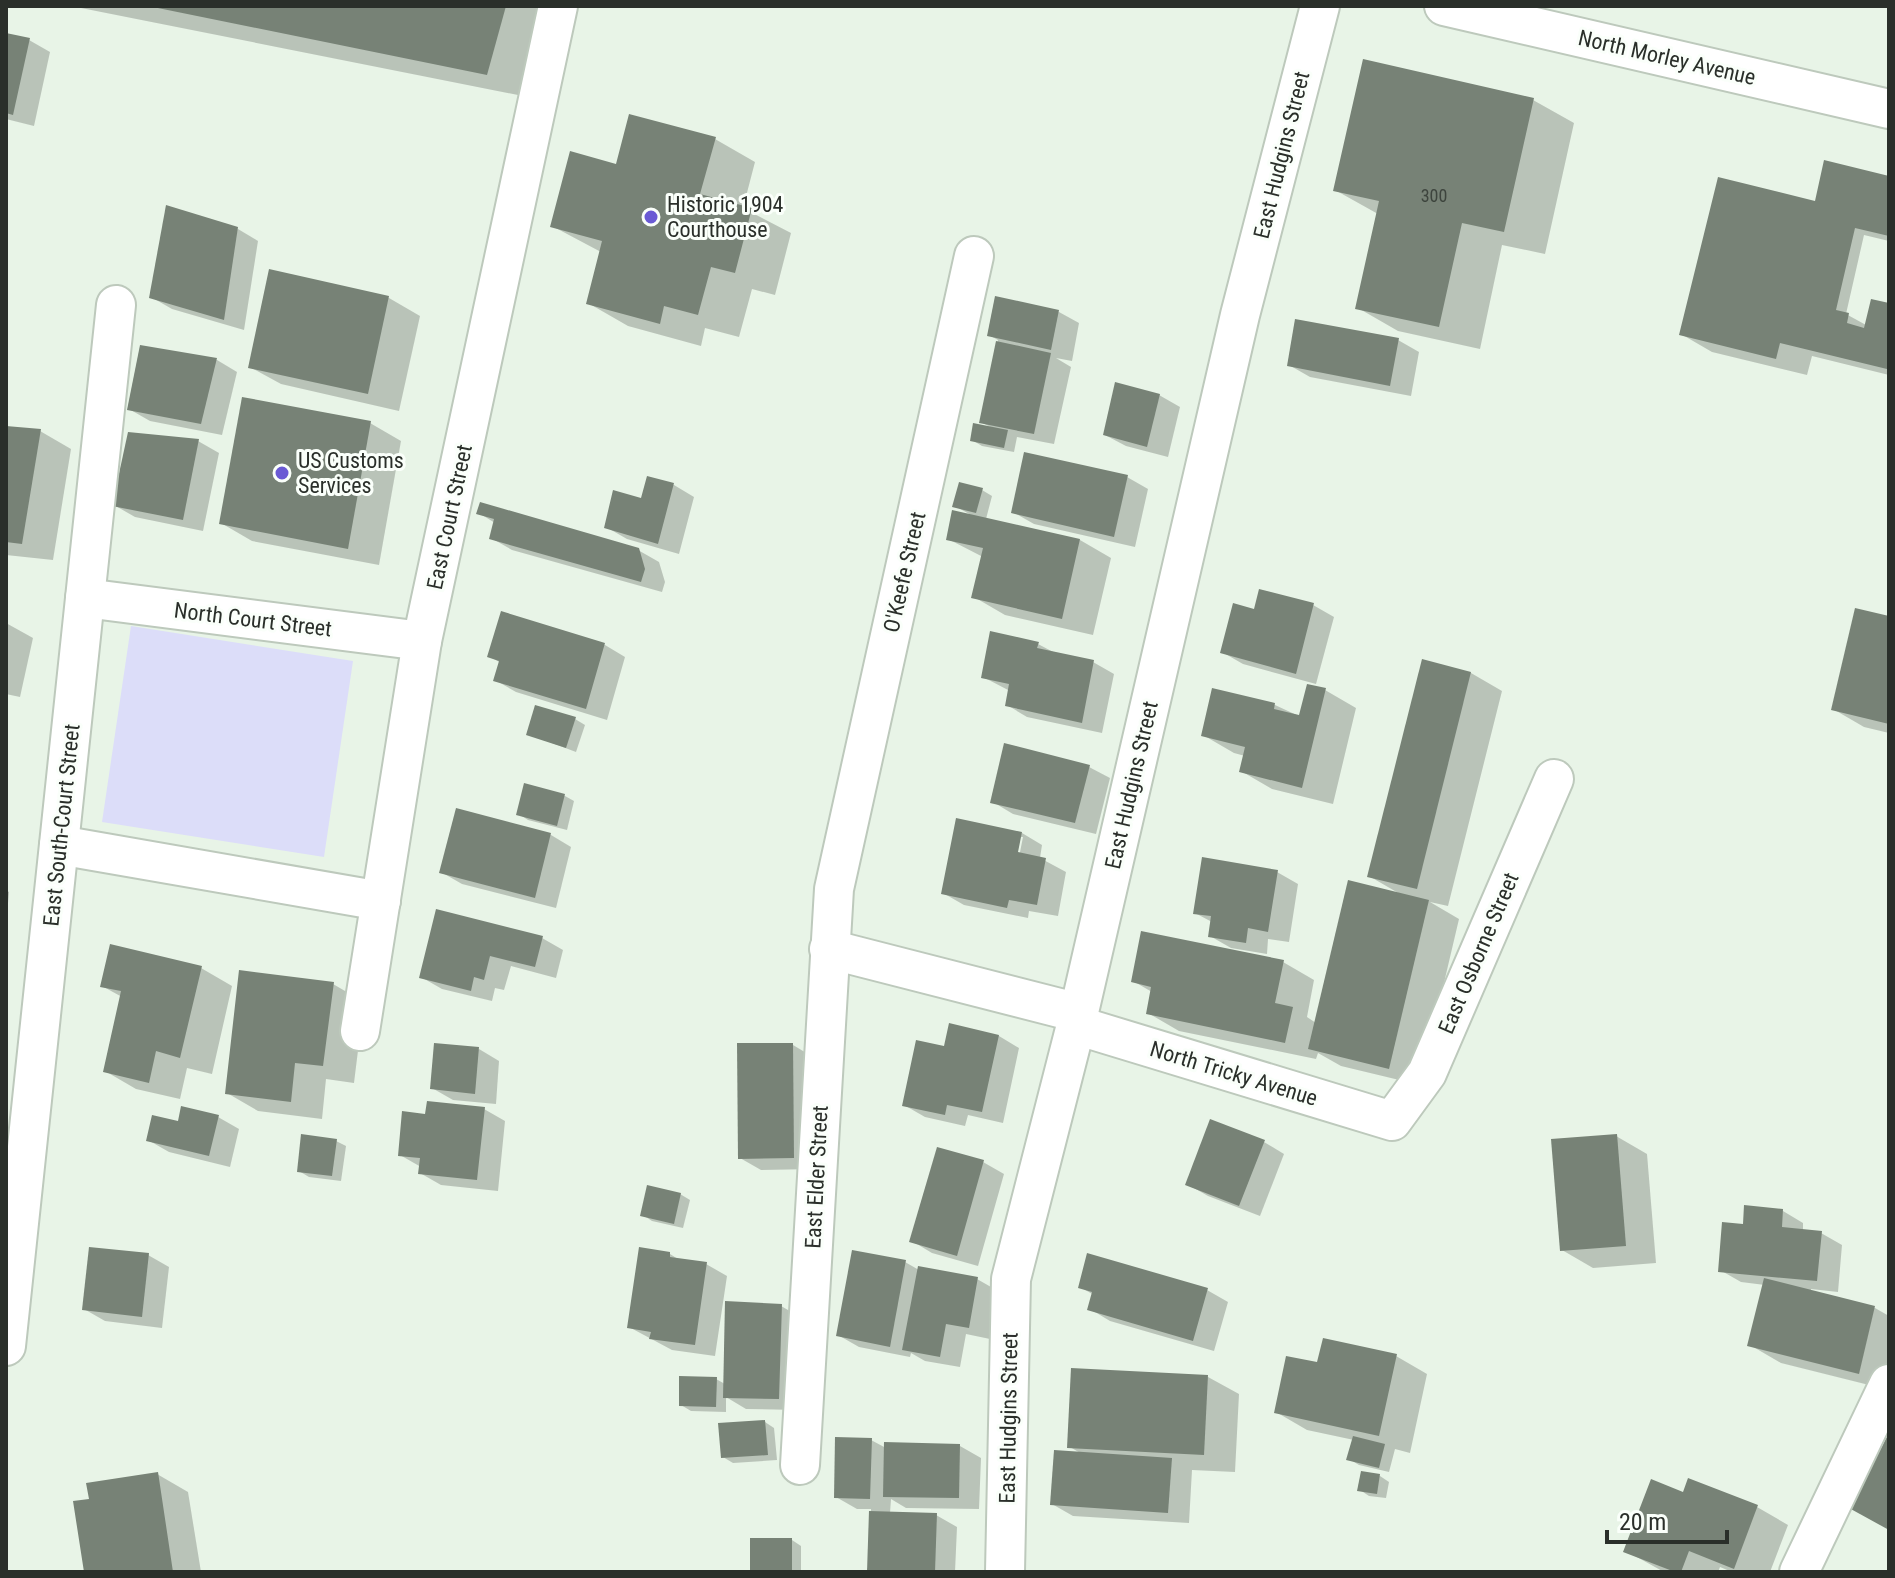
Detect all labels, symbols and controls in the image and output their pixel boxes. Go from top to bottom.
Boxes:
street label: North Morley Avenue [1576,25,1758,90]
street label: East Hudgins Street [1249,69,1314,241]
house number: 300 [1421,185,1447,206]
place label: Historic 1904 Courthouse [667,192,784,242]
marker: Historic 1904 Courthouse [642,208,660,226]
street label: East Court Street [422,442,477,592]
place label: US Customs Services [298,448,404,498]
marker: US Customs Services [273,464,291,482]
street label: O'Keefe Street [878,509,931,635]
street label: North Court Street [173,597,333,642]
street label: East Hudgins Street [1100,699,1163,871]
street label: East South-Court Street [38,723,85,927]
street label: East Osborne Street [1433,869,1524,1037]
street label: North Tricky Avenue [1147,1036,1321,1111]
street label: East Elder Street [800,1105,833,1249]
street label: East Hudgins Street [995,1332,1022,1504]
scale bar [1607,1494,1727,1544]
text: 20 m [1619,1508,1666,1536]

